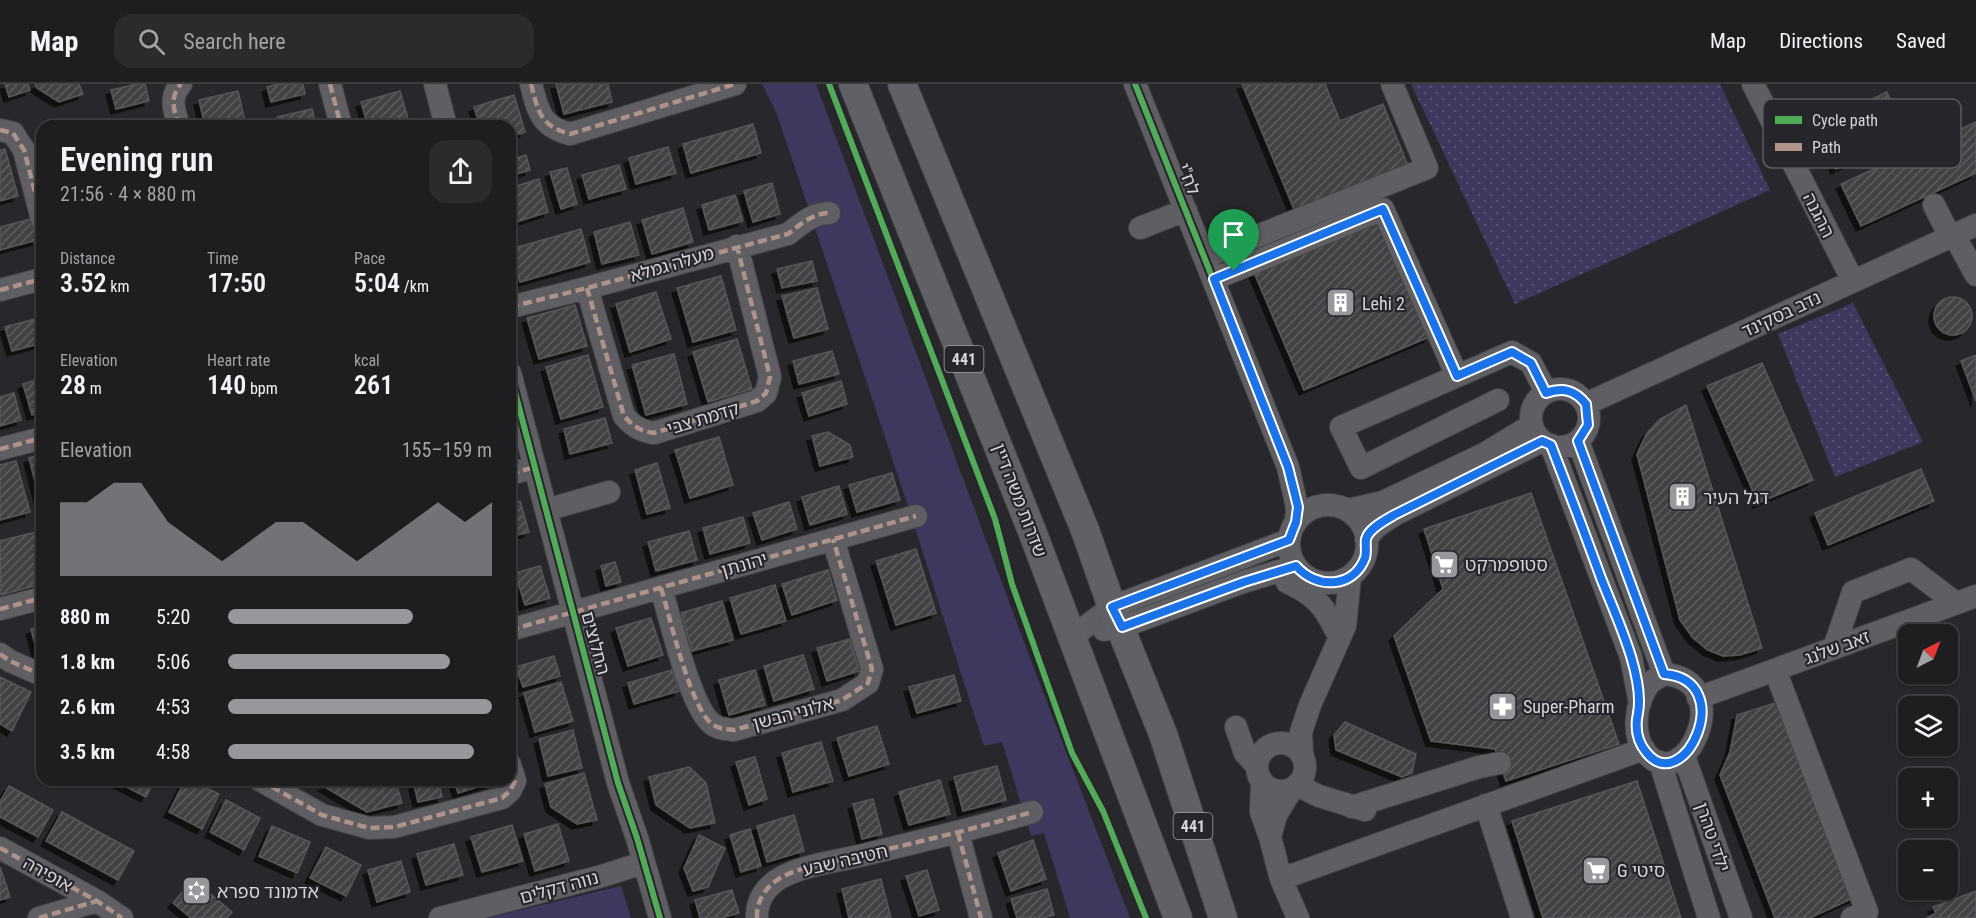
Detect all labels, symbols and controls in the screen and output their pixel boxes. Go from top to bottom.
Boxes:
search box [114,14,534,68]
text: Map [30,25,78,58]
icon: search [135,25,168,58]
text: Search here [183,29,286,54]
text: Map [1710,29,1746,53]
text: Directions [1779,29,1863,53]
text: Saved [1896,29,1946,53]
legend [1763,99,1961,168]
text: Cycle path [1812,111,1878,130]
text: Path [1812,138,1841,157]
text: Evening run [60,140,214,179]
button: share [429,140,492,203]
street label: לח"י [1173,160,1205,198]
text: 21:56 · 4 × 880 m [60,182,196,206]
street label: ההגנה [1799,189,1839,241]
pin [1208,209,1259,271]
icon: arrive [1217,218,1250,251]
street label: מעלה גמלא [628,242,717,286]
text: Distance [60,249,115,268]
text: Time [207,249,239,268]
text: Pace [354,249,385,268]
text: 3.52 [60,268,107,298]
text: 17:50 [207,268,266,298]
text: 5:04 [354,268,400,298]
text: km [107,277,130,296]
text: /km [400,277,429,296]
building icon: Lehi 2 [1325,287,1357,319]
street label: נדב בסקינד [1738,287,1824,341]
place label: Lehi 2 [1362,293,1405,314]
road number: 441 [944,346,984,372]
text: Elevation [60,351,118,370]
text: Heart rate [207,351,270,370]
text: kcal [354,351,380,370]
text: 28 [60,370,86,400]
text: 140 [207,370,246,400]
text: 261 [354,370,393,400]
text: m [86,379,102,398]
text: bpm [246,379,278,398]
street label: קדמת צבי [664,397,742,439]
text: Elevation [60,438,132,462]
text: 155–159 m [402,438,492,462]
street label: שדרות משה דיין [989,440,1051,560]
building icon: דגל העיר [1666,481,1698,513]
place label: דגל העיר [1703,487,1769,508]
street label: יהונתן [719,547,769,581]
supermarket icon: סטופמרקט [1428,548,1460,580]
place label: סטופמרקט [1465,554,1548,575]
text: 880 m [60,605,110,629]
text: 5:20 [156,605,190,629]
street label: החלוצים [577,609,615,677]
north arrow [1898,624,1958,684]
map controls [1898,624,1958,900]
street label: זאב שלנג [1802,626,1873,668]
text: 1.8 km [60,650,115,674]
text: 5:06 [156,650,190,674]
pharmacy icon: Super-Pharm [1486,690,1518,722]
street label: אלוני הבשן [750,692,836,734]
text: 2.6 km [60,695,115,719]
text: 4:53 [156,695,190,719]
place label: Super-Pharm [1523,696,1615,717]
button: layers [1898,696,1958,756]
text: 3.5 km [60,740,115,764]
text: 4:58 [156,740,190,764]
button: + [1898,768,1958,828]
street label: ילדי טהרן [1691,800,1735,874]
road number: 441 [1174,813,1212,839]
street label: חטיבה שבע [800,840,890,880]
button: − [1898,840,1958,900]
street label: אופירה [20,852,76,896]
supermarket icon: G סיטי [1580,854,1612,886]
place label: G סיטי [1617,860,1665,881]
street label: נווה דקלים [517,866,601,908]
synagogue icon: אדמונד ספרא [180,875,212,907]
place label: אדמונד ספרא [217,881,319,902]

